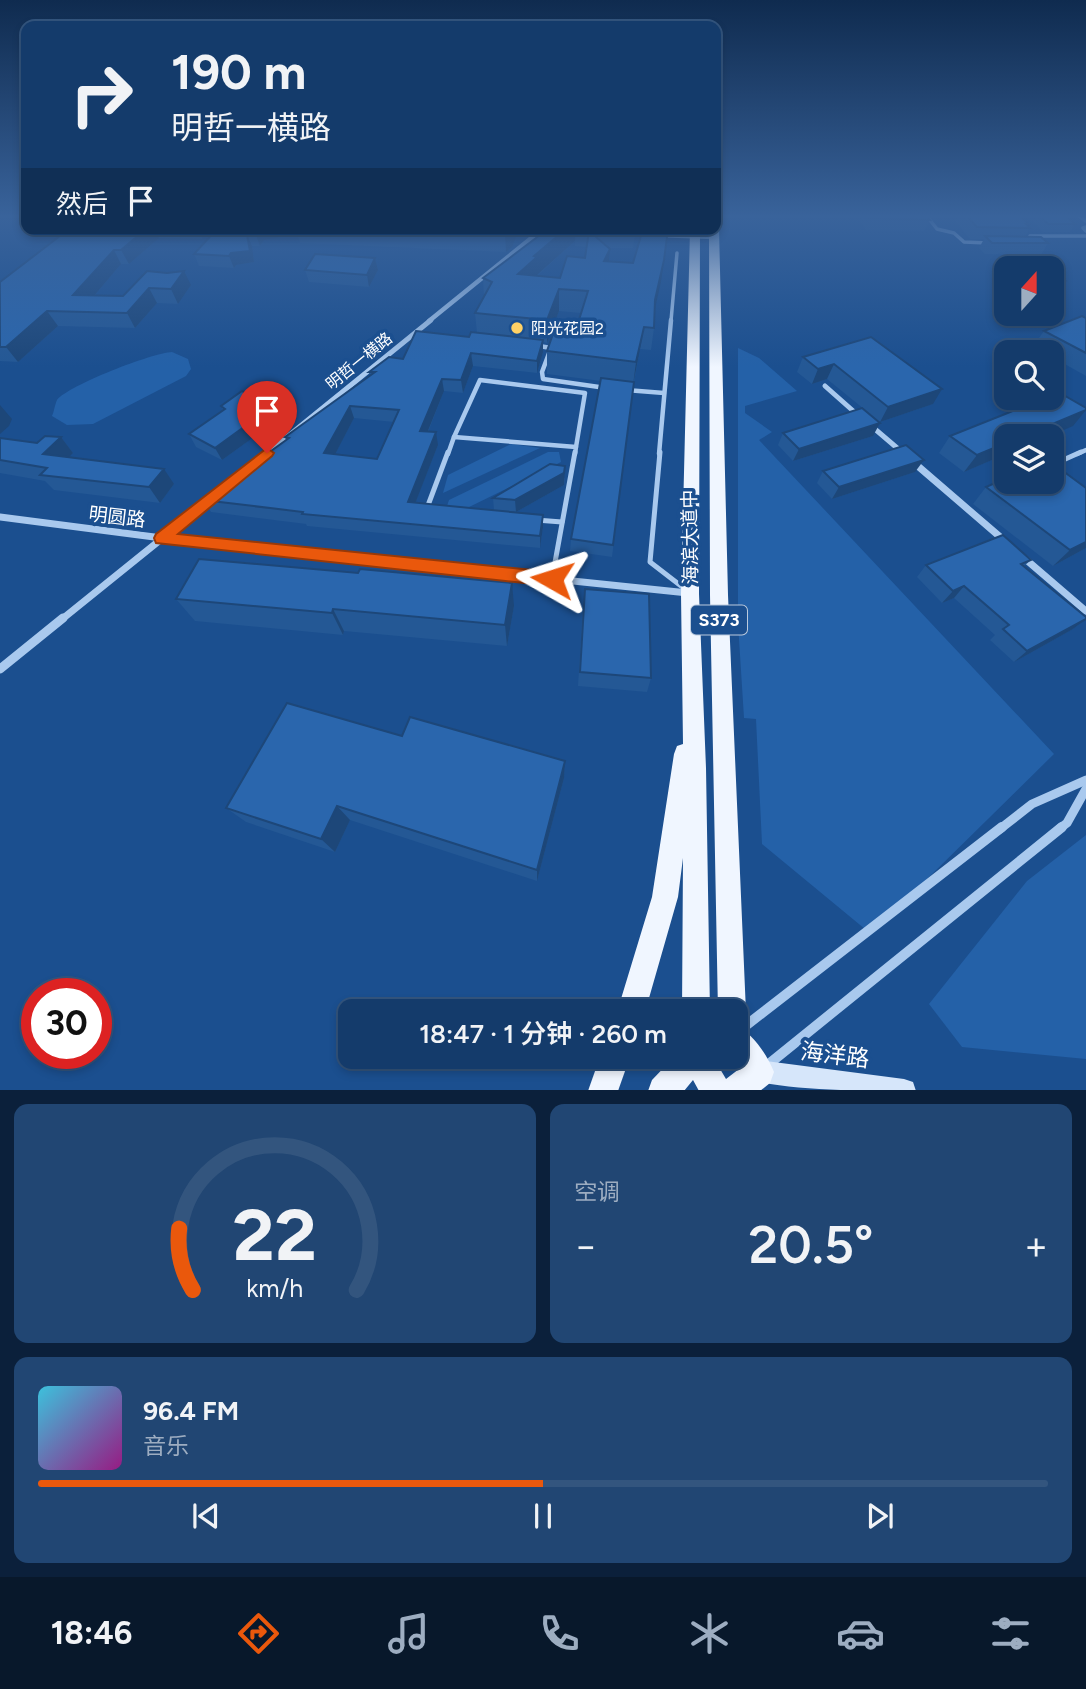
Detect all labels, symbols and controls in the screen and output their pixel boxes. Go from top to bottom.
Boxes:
text: 190 m [171,42,306,101]
icon: right [56,49,147,140]
text: 明哲一横路 [171,109,331,147]
icon: arrive [122,182,160,220]
text: 然后 [56,188,108,220]
north arrow [994,256,1064,326]
map controls [994,256,1064,494]
place label: 阳光花园2 [531,319,604,338]
marker: 阳光花园2 [509,320,525,336]
street label: 明哲一横路 [322,328,396,394]
button: search [994,340,1064,410]
pin [237,381,297,453]
icon: arrive [248,392,286,430]
button: layers [994,424,1064,494]
street label: 海滨大道中 [678,489,702,585]
street label: 明圆路 [87,502,147,532]
position arrow [515,542,589,616]
road number: S373 [691,606,747,634]
speed limit sign: 30 [21,978,112,1069]
text: 18:47 · 1 分钟 · 260 m [419,1018,667,1050]
street label: 海洋路 [799,1037,871,1073]
text: 空调 [574,1178,620,1206]
text: 22 [233,1191,317,1278]
text: 20.5° [749,1214,873,1276]
text: − [574,1223,598,1269]
text: + [1024,1223,1048,1269]
text: km/h [246,1272,304,1302]
text: 96.4 FM [143,1395,239,1427]
text: 音乐 [143,1432,189,1460]
icon: previous [187,1497,225,1535]
icon: pause [524,1497,562,1535]
icon: next [861,1497,899,1535]
icon: directions [234,1609,283,1658]
icon: music [384,1609,433,1658]
icon: phone [535,1609,584,1658]
icon: climate [685,1609,734,1658]
icon: car [836,1609,885,1658]
icon: filters [986,1609,1035,1658]
text: 18:46 [51,1614,132,1652]

